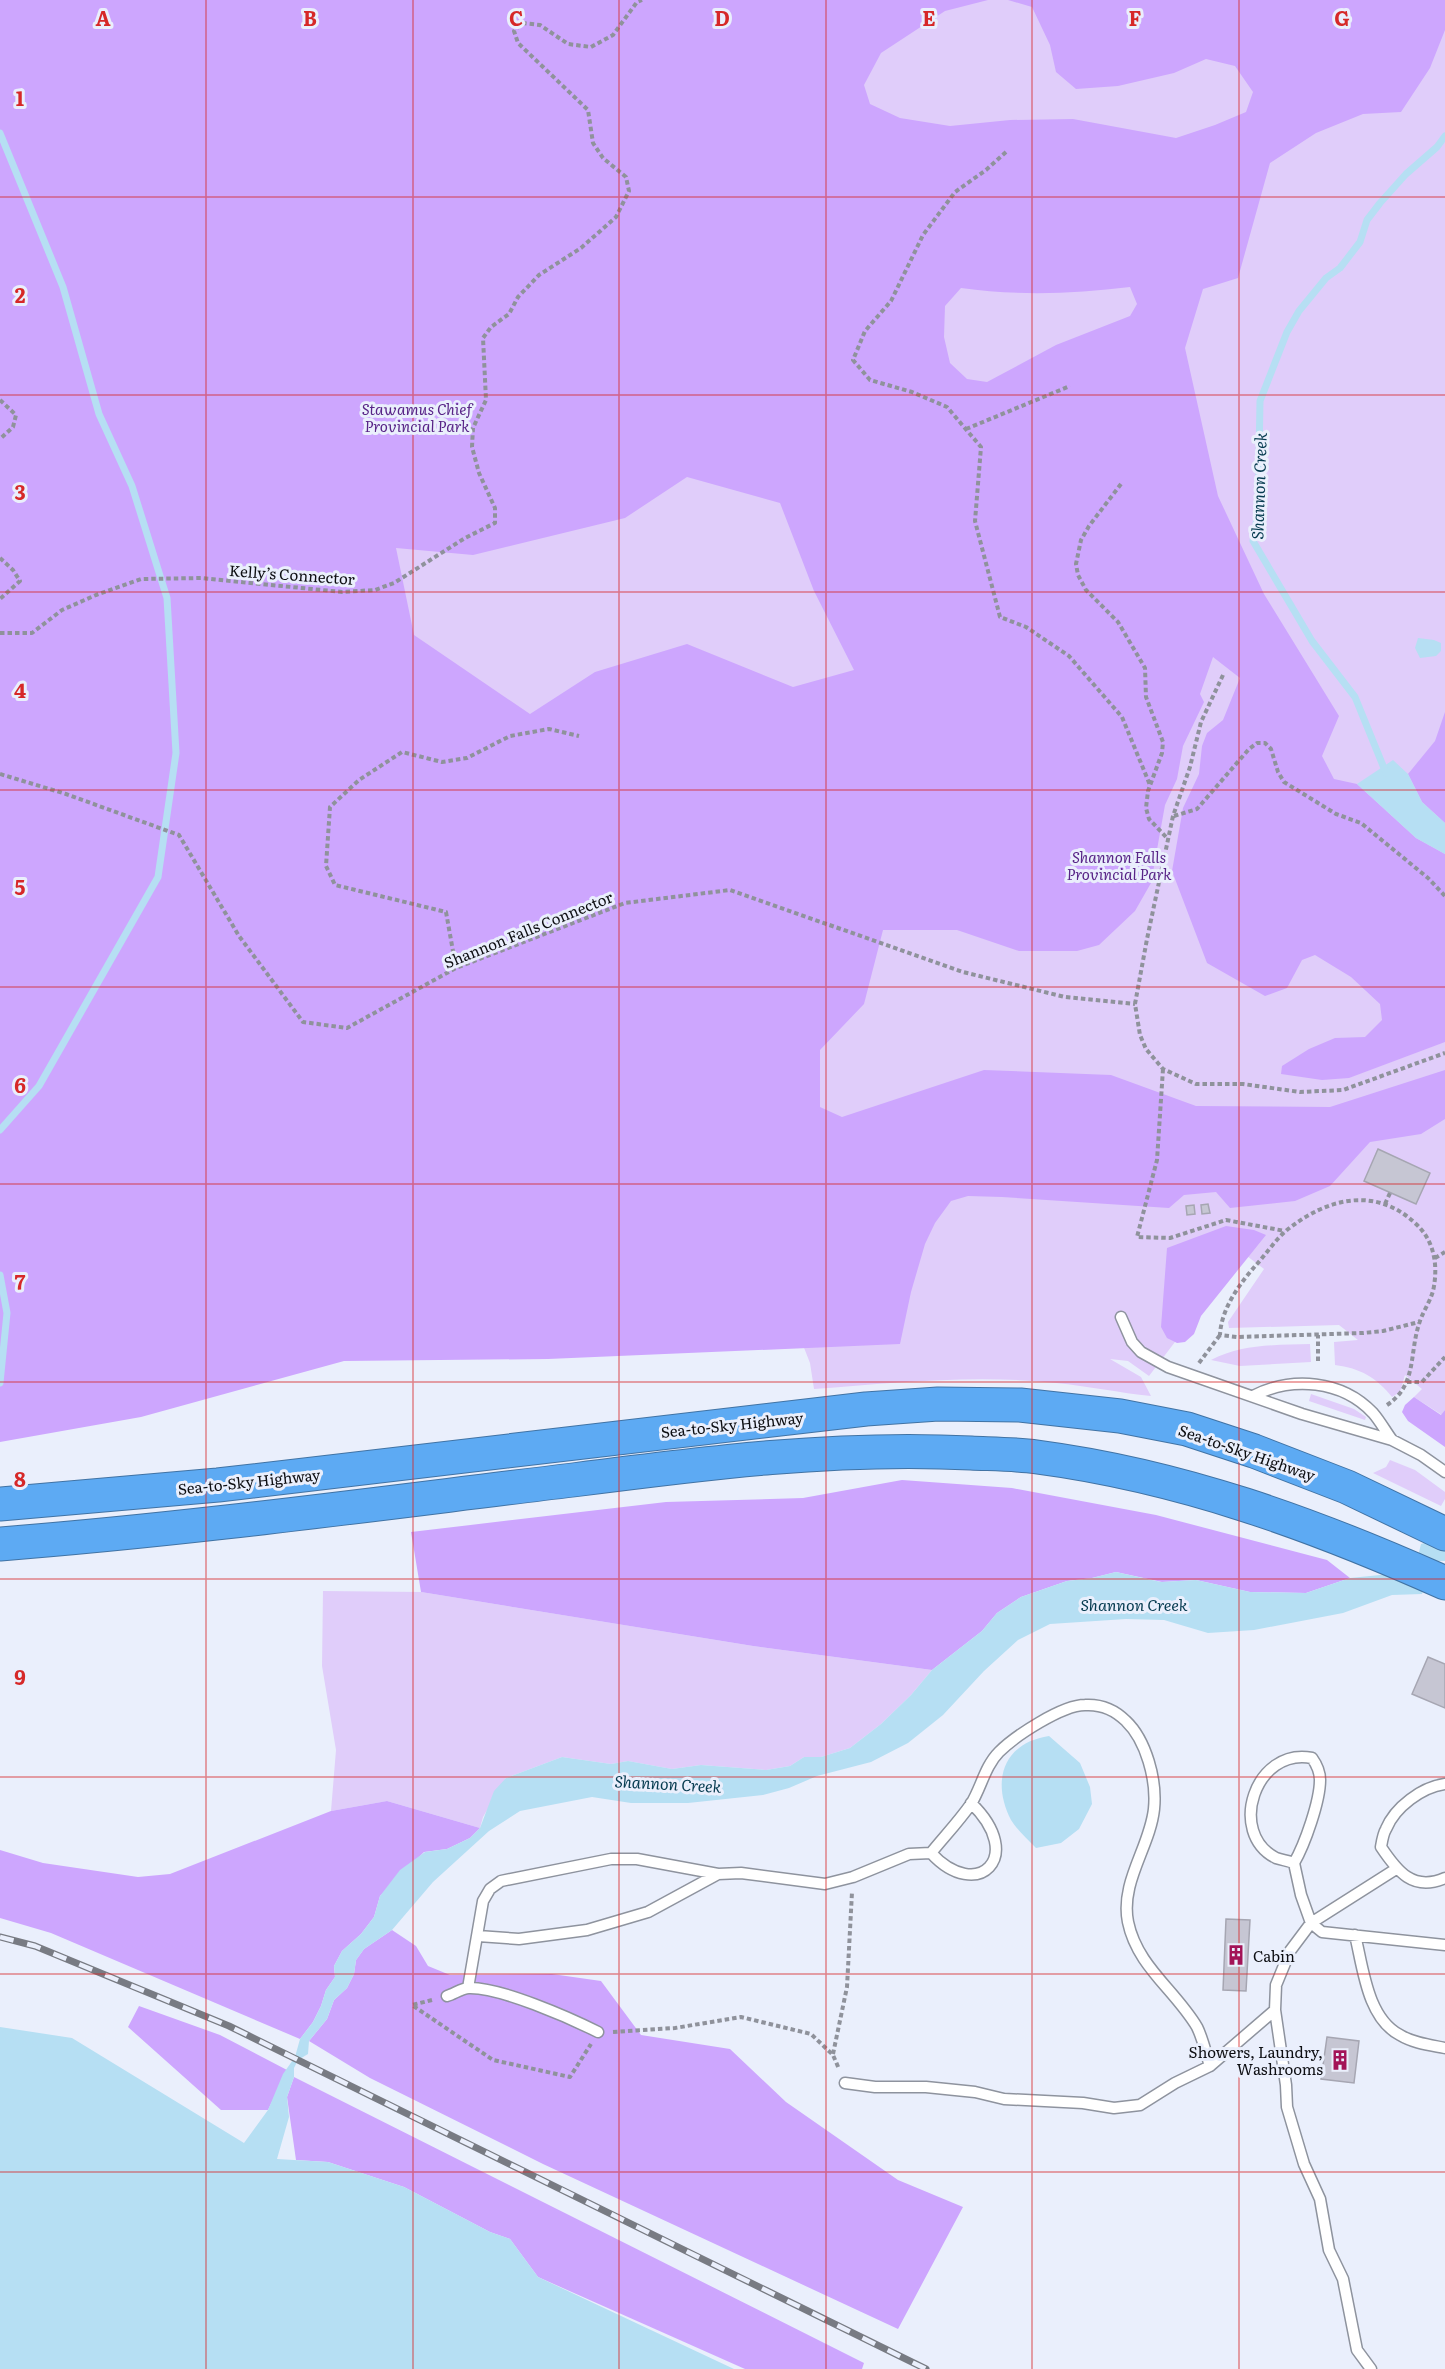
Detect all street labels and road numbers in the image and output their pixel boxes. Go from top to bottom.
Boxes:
street label: Kelly’s Connector [228,558,356,590]
street label: Shannon Falls Connector [440,885,616,973]
street label: Sea-to-Sky Highway [660,1405,805,1443]
street label: Sea-to-Sky Highway [1176,1418,1319,1486]
street label: Sea-to-Sky Highway [177,1462,322,1500]

